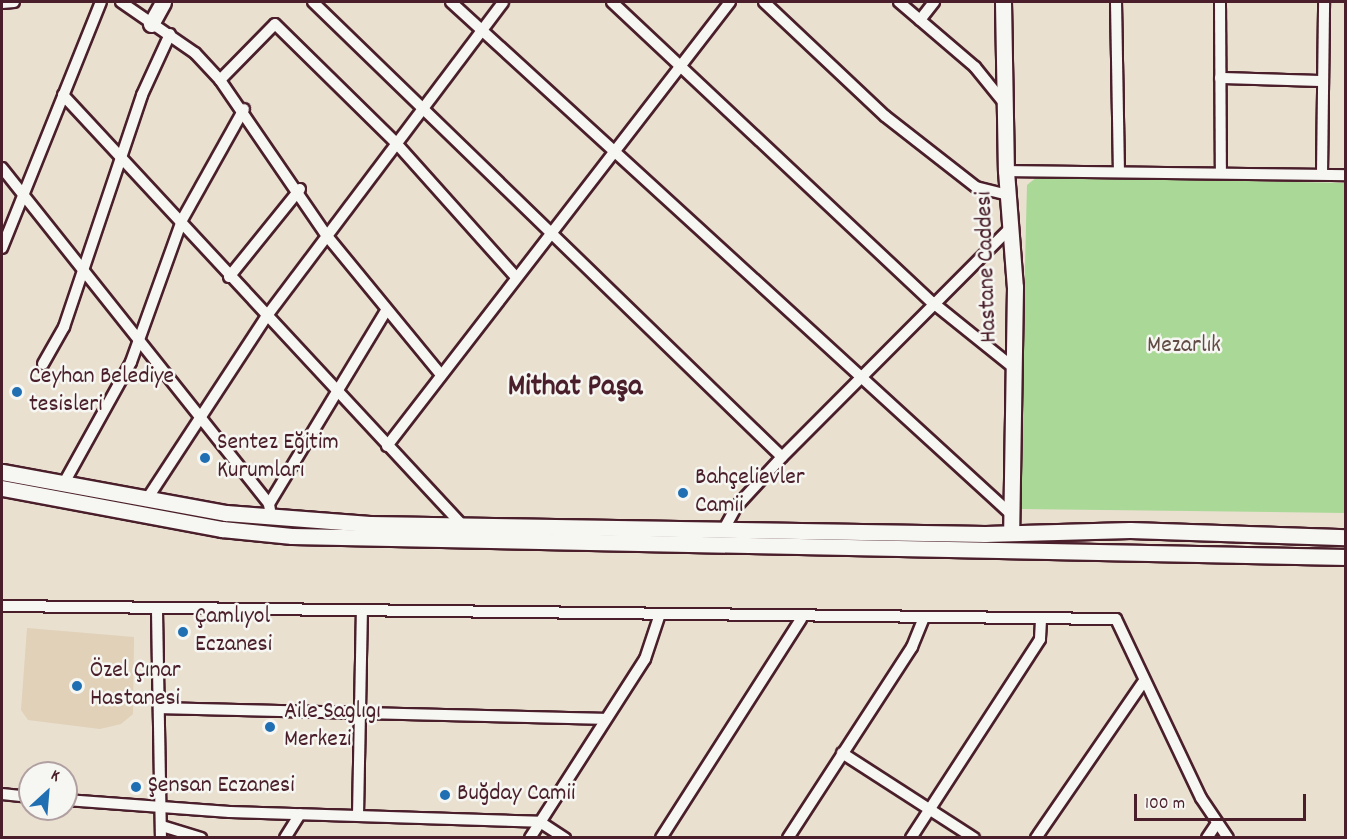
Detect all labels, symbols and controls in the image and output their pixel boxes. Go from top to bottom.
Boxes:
street label: Hastane Caddesi [971,191,1005,343]
park label: Mezarlık [1147,333,1221,361]
place label: Ceyhan Belediye tesisleri [29,364,174,420]
district label: Mithat Paşa [508,371,642,407]
marker: Ceyhan Belediye tesisleri [10,385,24,399]
place label: Sentez Eğitim Kurumları [217,430,339,486]
marker: Sentez Eğitim Kurumları [198,451,212,465]
place label: Bahçelievler Camii [695,465,805,521]
marker: Bahçelievler Camii [676,486,690,500]
place label: Çamlıyol Eczanesi [195,604,272,660]
marker: Çamlıyol Eczanesi [176,625,190,639]
place label: Özel Çınar Hastanesi [90,658,181,714]
marker: Özel Çınar Hastanesi [68,677,86,695]
place label: Aile Saglıgı Merkezi [284,699,381,755]
marker: Aile Saglıgı Merkezi [261,718,279,736]
north arrow [18,761,78,821]
text: K [47,764,64,788]
place label: Şensan Eczanesi [148,773,295,801]
marker: Şensan Eczanesi [129,780,143,794]
place label: Buğday Camii [457,781,575,809]
scale bar [1137,782,1310,820]
marker: Buğday Camii [438,788,452,802]
text: 100 m [1145,792,1185,817]

